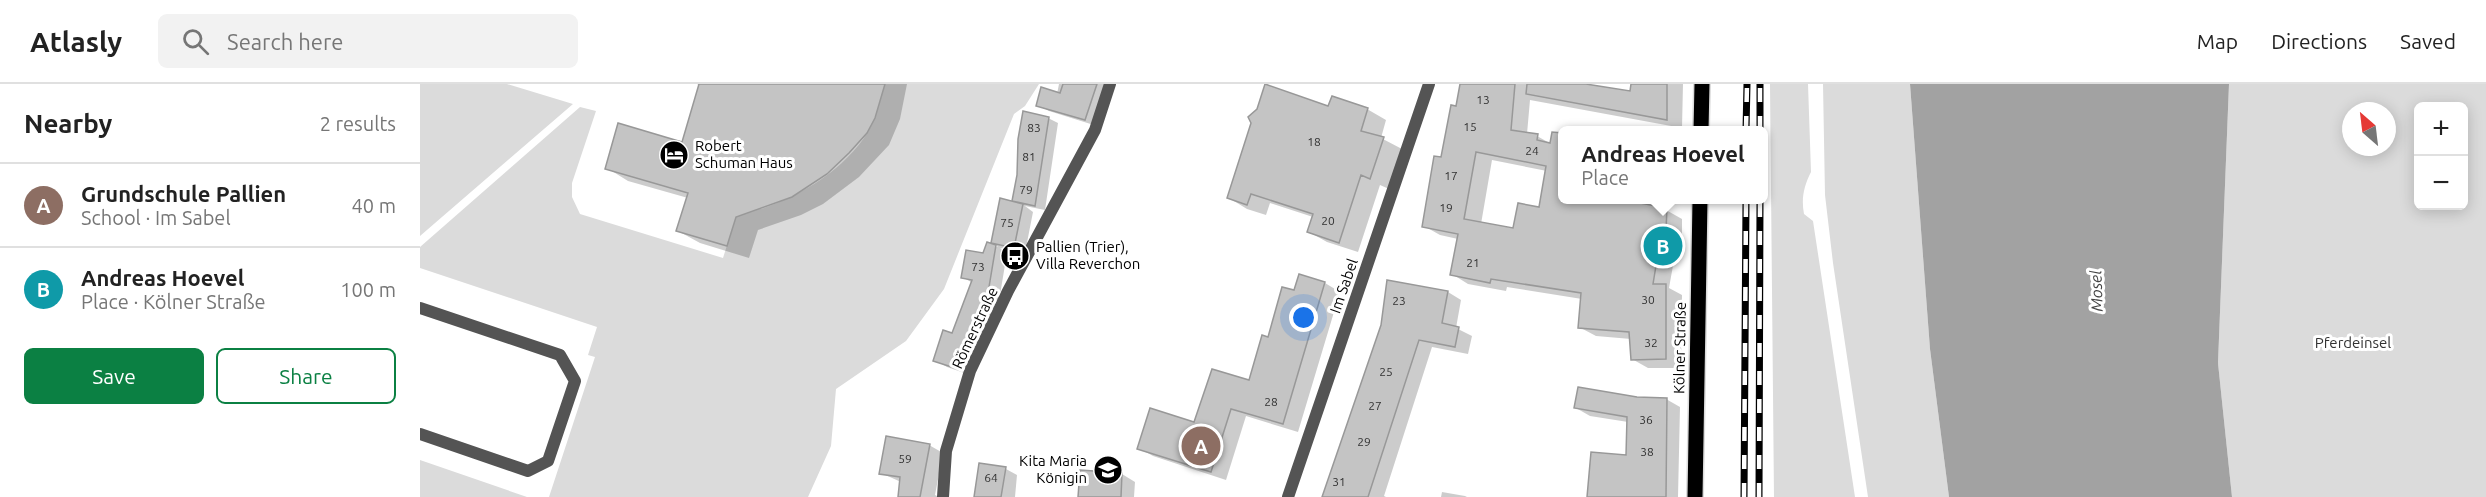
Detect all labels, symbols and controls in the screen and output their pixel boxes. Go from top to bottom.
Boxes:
search box [158,14,578,68]
icon: search [179,25,212,58]
text: Atlasly [30,26,122,57]
text: Search here [227,29,343,54]
text: Map [2197,29,2238,53]
text: Directions [2271,29,2367,53]
text: Saved [2400,29,2456,53]
house number: 13 [1476,93,1490,106]
north arrow [2342,102,2396,156]
map controls [2414,102,2468,210]
button: + [2414,102,2468,156]
text: Nearby [24,109,112,138]
text: 2 results [320,112,396,135]
house number: 15 [1463,120,1477,133]
house number: 83 [1027,121,1041,134]
popup [1558,126,1768,204]
house number: 18 [1307,135,1321,148]
place label: Robert Schuman Haus [695,137,793,171]
hotel icon: Robert Schuman Haus [658,139,690,171]
text: Andreas Hoevel [1581,141,1745,166]
house number: 24 [1525,144,1539,157]
house number: 81 [1022,150,1036,163]
button: − [2414,156,2468,210]
text: Place [1581,166,1629,189]
house number: 17 [1444,169,1458,182]
text: Grundschule Pallien [81,181,286,206]
house number: 79 [1019,183,1033,196]
text: A [36,194,51,217]
text: 40 m [352,194,396,217]
house number: 19 [1439,201,1453,214]
text: School · Im Sabel [81,206,231,229]
house number: 20 [1321,214,1335,227]
house number: 75 [1000,216,1014,229]
pin: B [1644,224,1682,268]
place label: Pallien (Trier), Villa Reverchon [1036,238,1140,272]
bus stop icon: Pallien (Trier), Villa Reverchon [999,240,1031,272]
street label: Im Sabel [1326,256,1361,315]
house number: 21 [1466,256,1480,269]
house number: 73 [971,260,985,273]
text: Andreas Hoevel [81,265,244,290]
water label: Mosel [2086,269,2106,312]
text: B [37,278,50,301]
text: 100 m [340,278,396,301]
street label: Römerstraße [948,284,1001,371]
text: Place · Kölner Straße [81,290,266,313]
house number: 30 [1641,293,1655,306]
house number: 23 [1392,294,1406,307]
street label: Kölner Straße [1670,302,1689,394]
your location [1289,303,1318,332]
park label: Pferdeinsel [2315,334,2391,351]
house number: 32 [1644,336,1658,349]
button: Save [24,348,204,404]
button: Share [216,348,396,404]
house number: 25 [1379,365,1393,378]
house number: 28 [1264,395,1278,408]
house number: 27 [1368,399,1382,412]
house number: 36 [1639,413,1653,426]
pin: A [1182,424,1220,469]
house number: 29 [1357,435,1371,448]
house number: 38 [1640,445,1654,458]
house number: 59 [898,452,912,465]
place label: Kita Maria Königin [1019,452,1087,486]
school or university icon: Kita Maria Königin [1092,454,1124,486]
house number: 64 [984,471,998,484]
house number: 31 [1332,475,1346,488]

